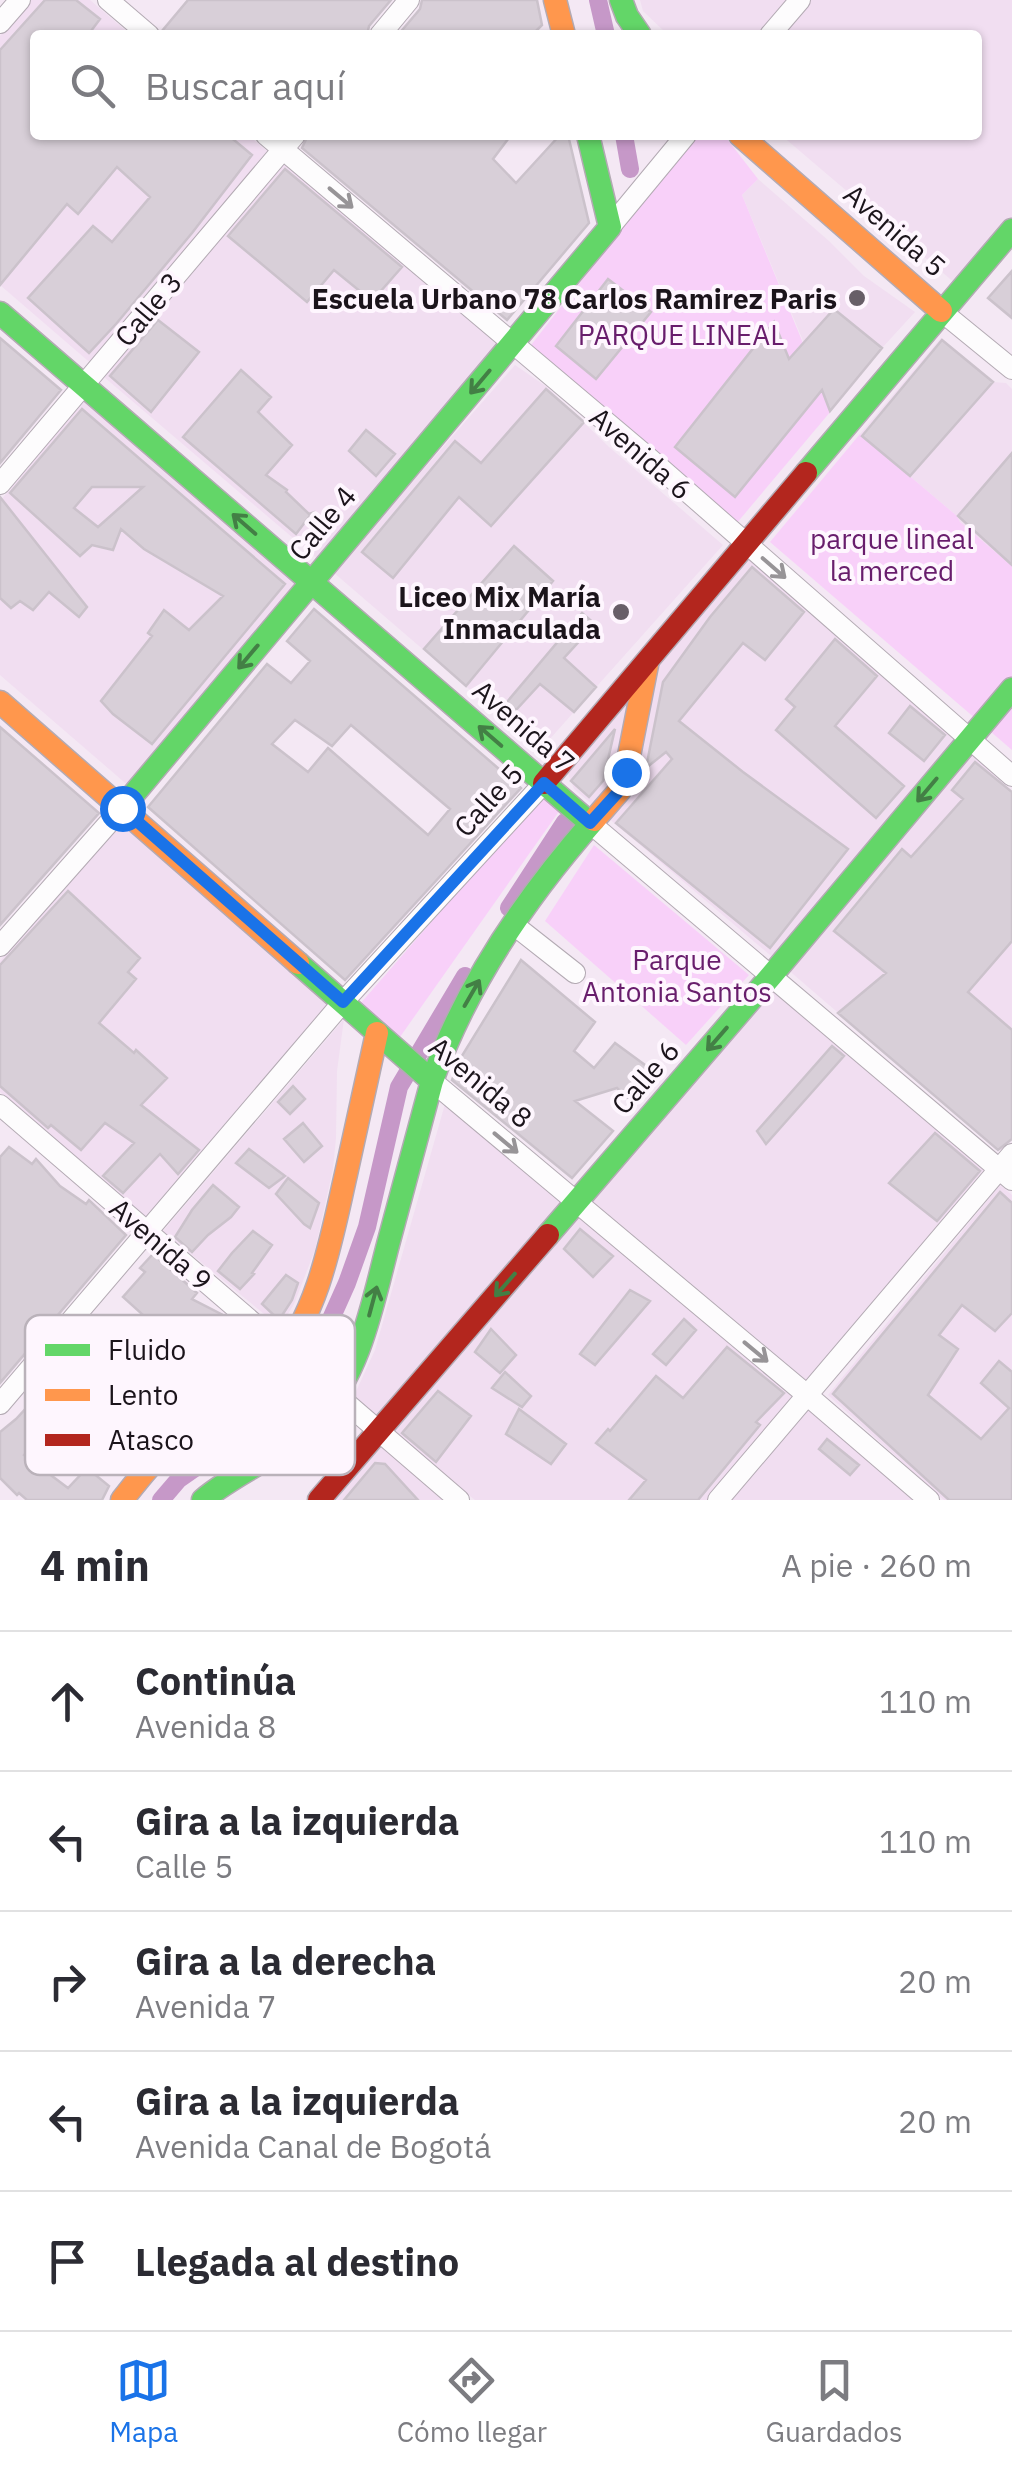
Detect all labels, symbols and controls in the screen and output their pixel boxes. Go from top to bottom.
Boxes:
search box [30,30,982,140]
icon: search [65,58,120,113]
text: Buscar aquí [145,61,346,110]
street label: Avenida 5 [836,175,954,285]
one-way arrow [327,187,353,209]
street label: Calle 3 [106,264,190,354]
place label: Escuela Urbano 78 Carlos Ramirez Paris [312,280,837,317]
marker: Escuela Urbano 78 Carlos Ramirez Paris [846,287,868,309]
park label: PARQUE LINEAL [578,316,784,353]
one-way arrow [469,369,492,394]
street label: Avenida 6 [582,398,700,508]
street label: Calle 4 [280,478,364,568]
one-way arrow [232,512,257,535]
park label: parque lineal la merced [810,520,974,589]
one-way arrow [761,557,786,580]
place label: Liceo Mix María Inmaculada [398,578,601,647]
marker: Liceo Mix María Inmaculada [610,601,632,623]
one-way arrow [238,644,260,670]
street label: Avenida 7 [465,671,583,781]
one-way arrow [478,725,503,748]
route end [604,750,650,796]
street label: Calle 5 [445,756,531,844]
one-way arrow [916,777,938,803]
route start [100,786,146,832]
park label: Parque Antonia Santos [582,941,772,1010]
one-way arrow [462,979,482,1008]
one-way arrow [706,1026,729,1051]
street label: Avenida 8 [422,1028,540,1136]
street label: Calle 6 [603,1032,687,1122]
one-way arrow [493,1132,519,1154]
street label: Avenida 9 [102,1189,220,1299]
one-way arrow [494,1272,517,1297]
one-way arrow [365,1286,383,1318]
legend [25,1315,355,1475]
text: Fluido [108,1331,186,1368]
one-way arrow [742,1341,768,1363]
text: Lento [108,1376,178,1413]
text: Atasco [108,1421,194,1458]
text: 4 min [40,1538,150,1593]
text: A pie · 260 m [781,1544,972,1586]
text: Continúa [135,1656,296,1705]
icon: ahead [40,1674,95,1729]
text: 110 m [879,1680,972,1722]
text: Avenida 8 [135,1705,277,1747]
text: Gira a la izquierda [135,1796,459,1845]
icon: left [40,1814,95,1869]
text: 110 m [879,1820,972,1862]
text: Calle 5 [135,1845,234,1887]
text: Gira a la derecha [135,1936,436,1985]
icon: right [40,1954,95,2009]
text: 20 m [898,1960,972,2002]
text: Avenida 7 [135,1985,277,2027]
text: Gira a la izquierda [135,2076,459,2125]
icon: left [40,2094,95,2149]
text: 20 m [898,2100,972,2142]
text: Avenida Canal de Bogotá [135,2125,491,2167]
icon: arrive [40,2234,95,2289]
text: Llegada al destino [135,2237,459,2286]
tab: Mapa [109,2353,178,2450]
tab: Cómo llegar [397,2353,547,2450]
tab: Guardados [766,2353,903,2450]

